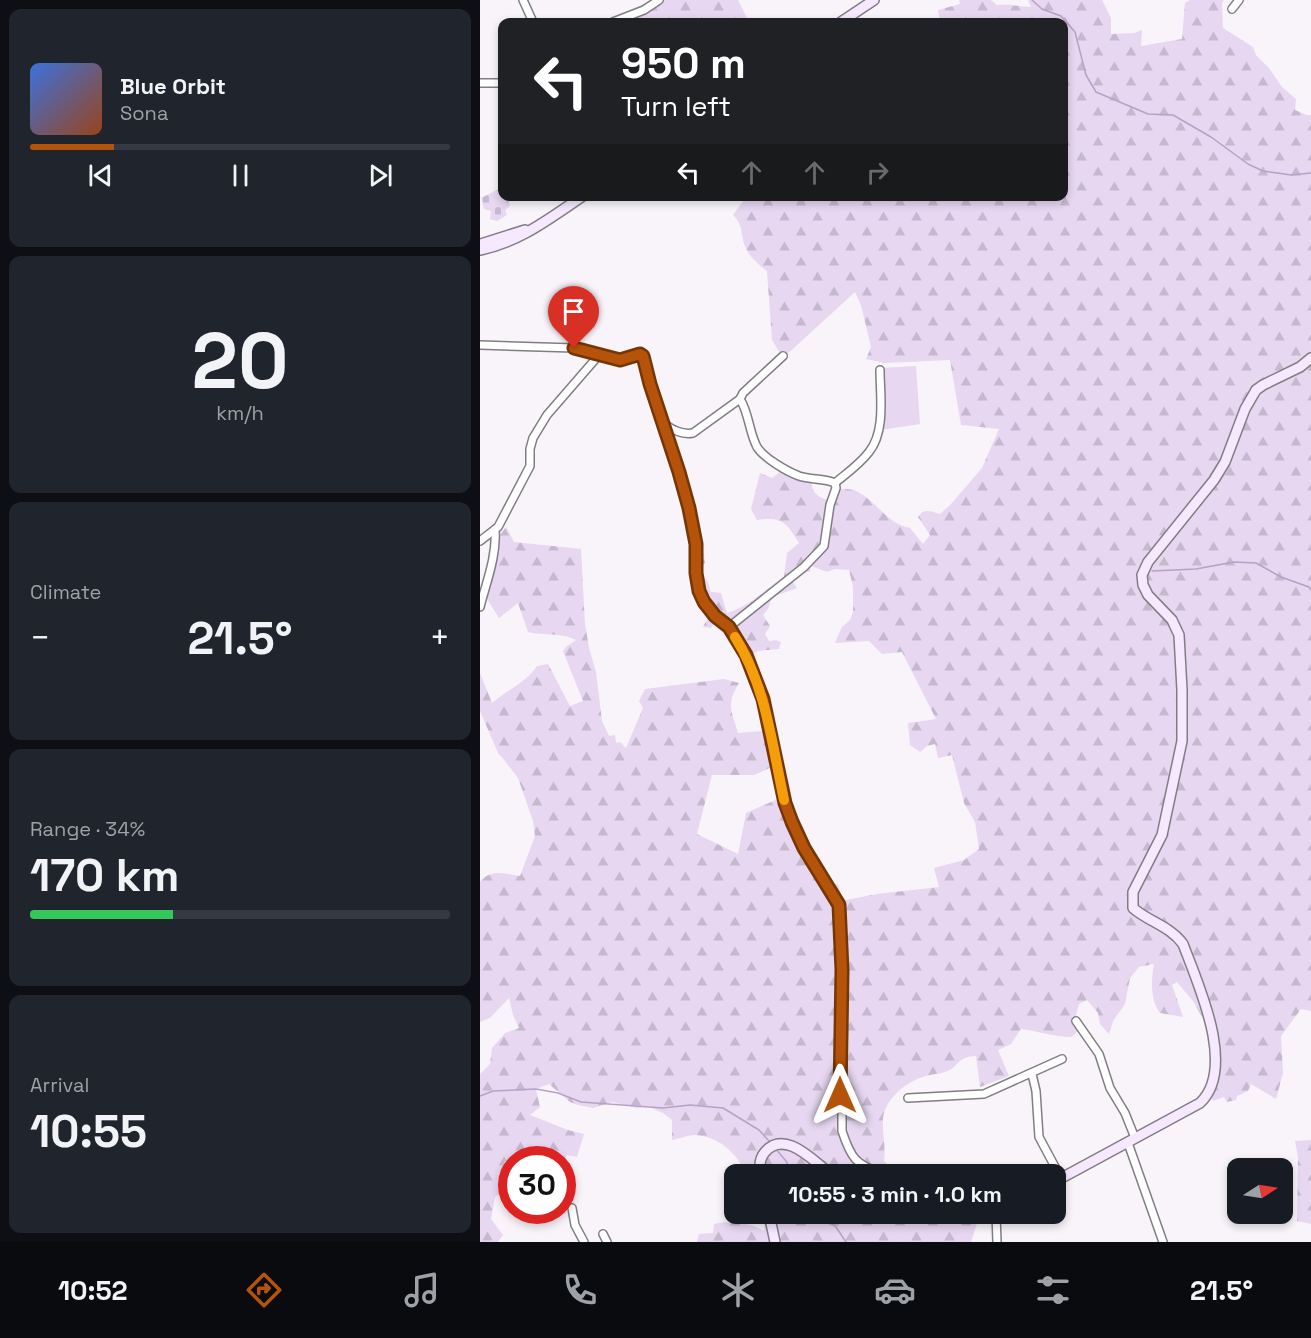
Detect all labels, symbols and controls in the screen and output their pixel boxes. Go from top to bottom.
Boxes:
text: 950 m [621,37,746,90]
icon: left [522,42,600,120]
text: Blue Orbit [120,72,226,100]
text: Turn left [621,89,731,124]
text: Sona [120,100,168,126]
icon: left [672,156,705,189]
icon: ahead [735,156,768,189]
icon: ahead [798,156,831,189]
icon: right [861,156,894,189]
icon: previous [84,159,117,192]
icon: pause [224,159,257,192]
icon: next [364,159,397,192]
pin [548,286,599,348]
icon: arrive [557,295,590,328]
text: 20 [192,311,288,411]
text: km/h [216,400,264,426]
text: Climate [30,579,101,605]
text: 21.5° [187,610,293,667]
text: − [30,617,50,659]
text: + [430,617,450,659]
text: Range · 34% [30,816,145,842]
text: 170 km [30,847,180,904]
position arrow [808,1063,872,1127]
text: Arrival [30,1072,89,1098]
text: 10:55 [30,1103,147,1160]
speed limit sign: 30 [498,1146,576,1224]
north arrow [1227,1158,1293,1224]
map controls [1227,1158,1293,1224]
text: 10:55 · 3 min · 1.0 km [788,1180,1002,1208]
icon: directions [243,1269,285,1311]
icon: music [401,1269,443,1311]
icon: phone [559,1269,601,1311]
icon: climate [717,1269,759,1311]
icon: car [874,1269,916,1311]
icon: filters [1032,1269,1074,1311]
text: 10:52 [58,1273,128,1308]
text: 21.5° [1190,1273,1253,1308]

